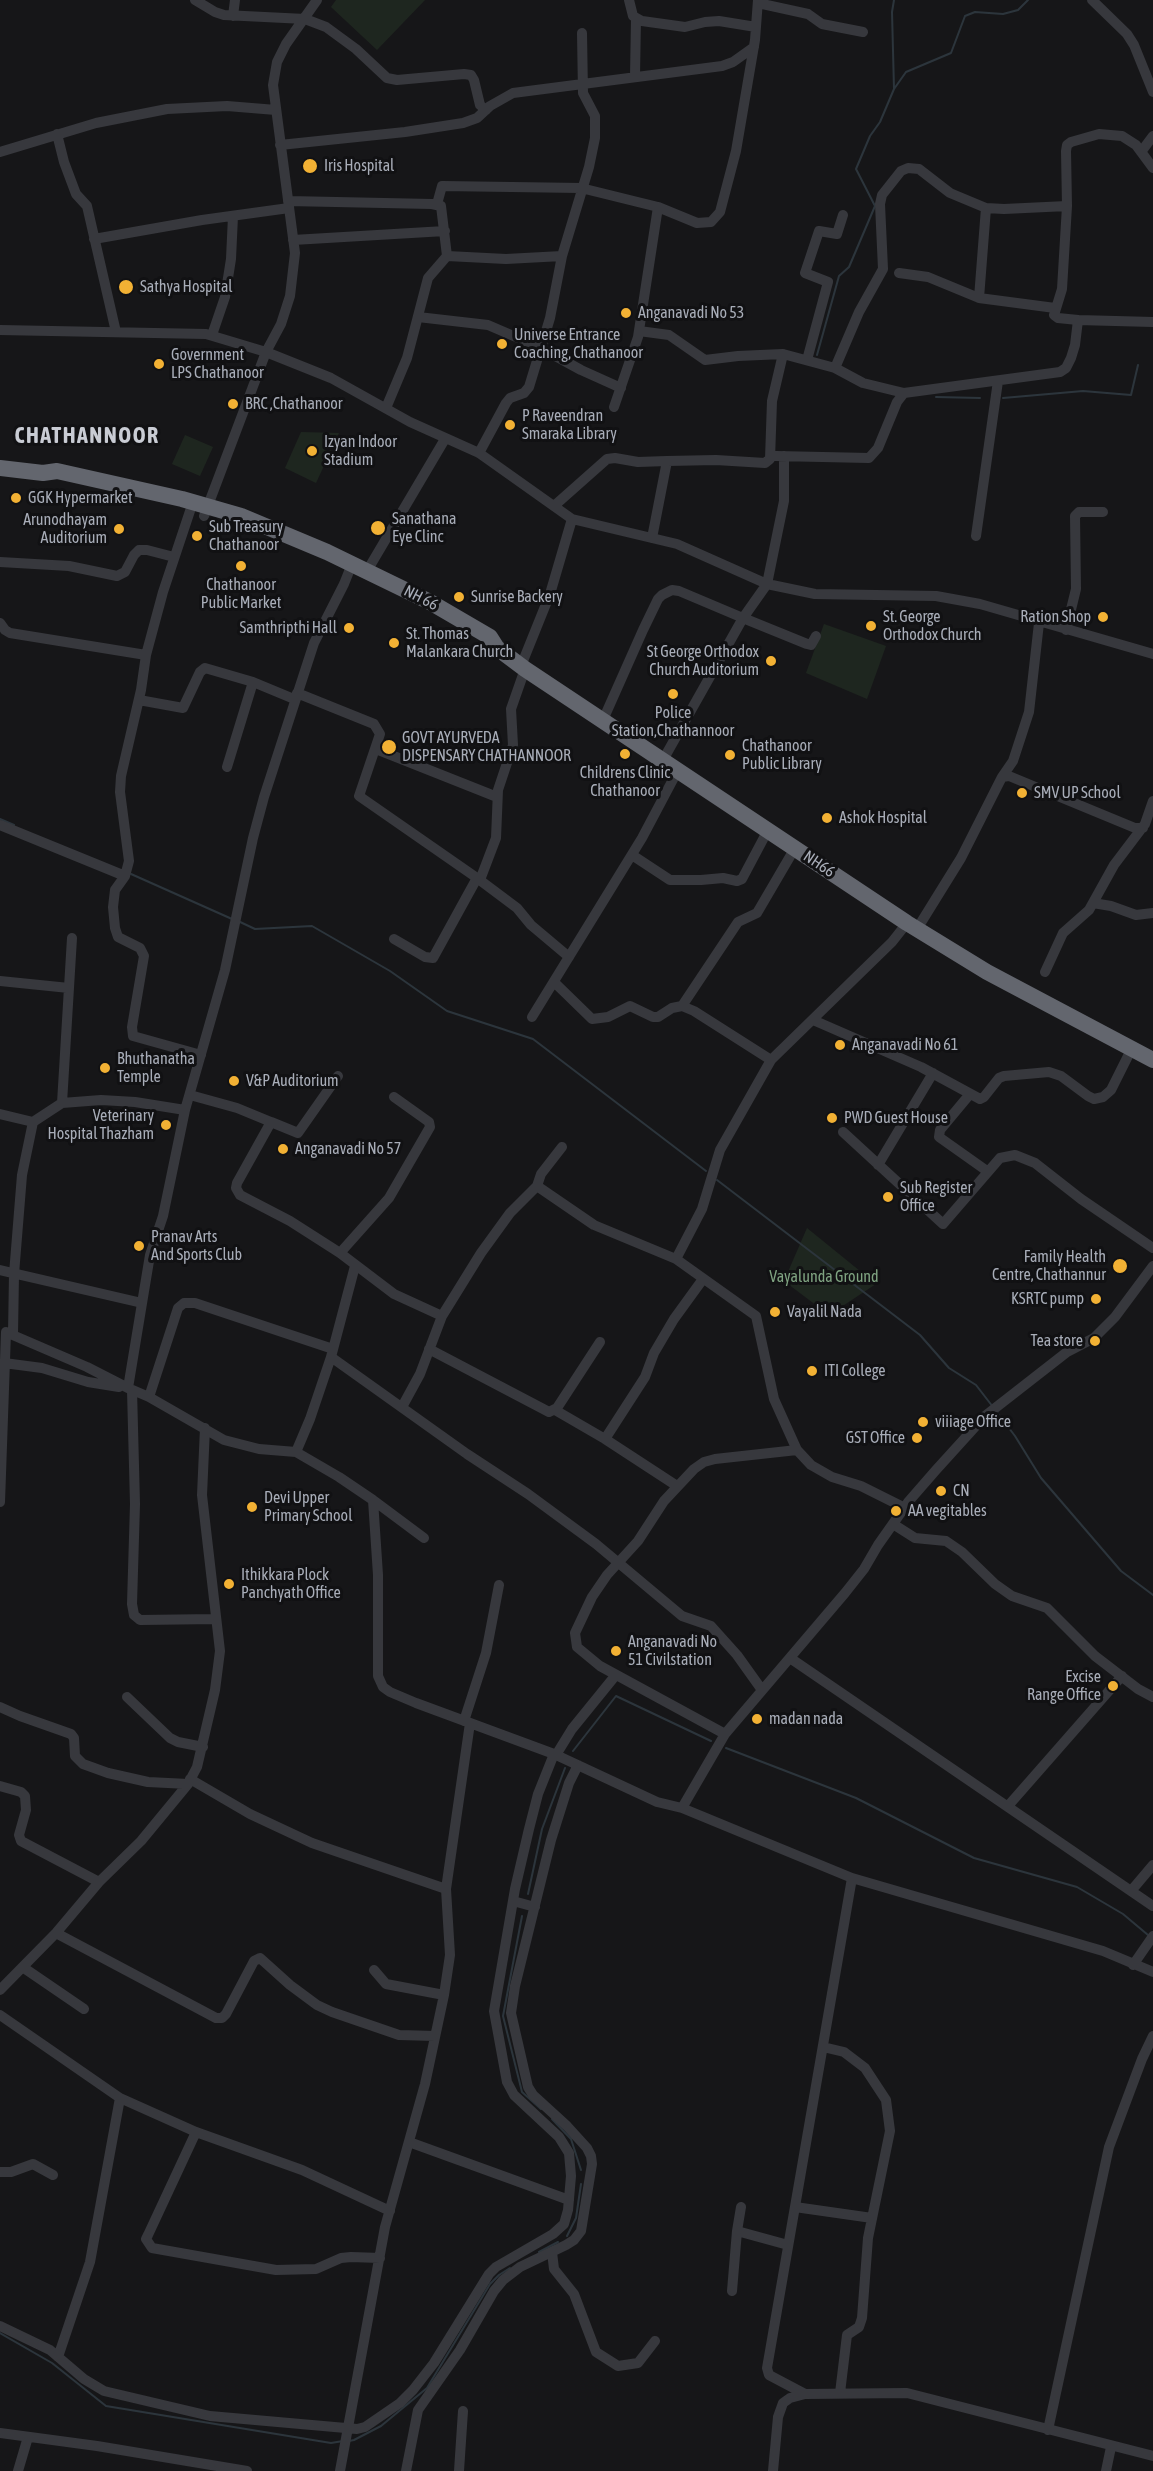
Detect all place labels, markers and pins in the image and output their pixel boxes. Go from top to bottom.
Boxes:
place label: Iris Hospital [324,156,394,176]
marker: Iris Hospital [301,157,319,175]
place label: Sathya Hospital [140,277,233,297]
marker: Sathya Hospital [117,278,135,296]
place label: Anganavadi No 53 [638,303,744,323]
marker: Anganavadi No 53 [619,306,633,320]
place label: Universe Entrance Coaching, Chathanoor [514,325,643,363]
marker: Universe Entrance Coaching, Chathanoor [495,337,509,351]
place label: Government LPS Chathanoor [171,345,264,383]
marker: Government LPS Chathanoor [152,357,166,371]
place label: BRC ,Chathanoor [245,394,342,414]
marker: BRC ,Chathanoor [226,397,240,411]
place label: P Raveendran Smaraka Library [522,406,617,444]
marker: P Raveendran Smaraka Library [503,418,517,432]
place label: Izyan Indoor Stadium [324,432,397,470]
marker: Izyan Indoor Stadium [305,444,319,458]
place label: GGK Hypermarket [28,488,133,508]
marker: GGK Hypermarket [9,491,23,505]
place label: Sanathana Eye Clinc [392,509,456,547]
place label: Arunodhayam Auditorium [23,510,107,548]
place label: Sub Treasury Chathanoor [209,517,283,555]
marker: Sanathana Eye Clinc [369,519,387,537]
marker: Arunodhayam Auditorium [112,522,126,536]
marker: Sub Treasury Chathanoor [190,529,204,543]
marker: Chathanoor Public Market [234,559,248,573]
place label: Chathanoor Public Market [201,575,281,613]
place label: Sunrise Backery [471,587,563,607]
marker: Sunrise Backery [452,590,466,604]
place label: St. George Orthodox Church [883,607,981,645]
place label: Ration Shop [1020,607,1091,627]
marker: Ration Shop [1096,610,1110,624]
place label: Samthripthi Hall [240,618,337,638]
marker: St. George Orthodox Church [864,619,878,633]
marker: Samthripthi Hall [342,621,356,635]
place label: St. Thomas Malankara Church [406,624,513,662]
marker: St. Thomas Malankara Church [387,636,401,650]
place label: St George Orthodox Church Auditorium [647,642,759,680]
marker: St George Orthodox Church Auditorium [764,654,778,668]
marker: Police Station,Chathannoor [666,687,680,701]
place label: Police Station,Chathannoor [612,703,734,741]
place label: GOVT AYURVEDA DISPENSARY CHATHANNOOR [402,728,571,766]
place label: Chathanoor Public Library [742,736,822,774]
marker: GOVT AYURVEDA DISPENSARY CHATHANNOOR [380,738,398,756]
marker: Childrens Clinic Chathanoor [618,747,632,761]
marker: Chathanoor Public Library [723,748,737,762]
place label: Childrens Clinic Chathanoor [580,763,670,801]
place label: SMV UP School [1034,783,1121,803]
marker: SMV UP School [1015,786,1029,800]
place label: Ashok Hospital [839,808,927,828]
marker: Ashok Hospital [820,811,834,825]
place label: Anganavadi No 61 [852,1035,958,1055]
marker: Anganavadi No 61 [833,1038,847,1052]
place label: Bhuthanatha Temple [117,1049,195,1087]
marker: Bhuthanatha Temple [98,1061,112,1075]
place label: V&P Auditorium [246,1071,339,1091]
marker: V&P Auditorium [227,1074,241,1088]
place label: Veterinary Hospital Thazham [47,1106,154,1144]
place label: PWD Guest House [844,1108,948,1128]
marker: PWD Guest House [825,1111,839,1125]
marker: Veterinary Hospital Thazham [159,1118,173,1132]
place label: Anganavadi No 57 [295,1139,401,1159]
marker: Anganavadi No 57 [276,1142,290,1156]
place label: Sub Register Office [900,1178,972,1216]
marker: Sub Register Office [881,1190,895,1204]
place label: Pranav Arts And Sports Club [151,1227,242,1265]
marker: Pranav Arts And Sports Club [132,1239,146,1253]
place label: Family Health Centre, Chathannur [992,1247,1106,1285]
marker: Family Health Centre, Chathannur [1111,1257,1129,1275]
place label: KSRTC pump [1011,1289,1084,1309]
marker: KSRTC pump [1089,1292,1103,1306]
place label: Vayalil Nada [787,1302,862,1322]
marker: Vayalil Nada [768,1305,782,1319]
place label: Tea store [1030,1331,1083,1351]
marker: Tea store [1088,1334,1102,1348]
place label: ITI College [824,1361,886,1381]
marker: ITI College [805,1364,819,1378]
place label: viiiage Office [935,1412,1011,1432]
marker: viiiage Office [916,1415,930,1429]
place label: GST Office [846,1428,905,1448]
marker: GST Office [910,1431,924,1445]
place label: CN [953,1481,970,1501]
marker: CN [934,1484,948,1498]
place label: Devi Upper Primary School [264,1488,352,1526]
marker: Devi Upper Primary School [245,1500,259,1514]
place label: AA vegitables [908,1501,987,1521]
marker: AA vegitables [889,1504,903,1518]
place label: Ithikkara Plock Panchyath Office [241,1565,341,1603]
marker: Ithikkara Plock Panchyath Office [222,1577,236,1591]
place label: Anganavadi No 51 Civilstation [628,1632,717,1670]
marker: Anganavadi No 51 Civilstation [609,1644,623,1658]
place label: Excise Range Office [1027,1667,1101,1705]
marker: Excise Range Office [1106,1679,1120,1693]
place label: madan nada [769,1709,843,1729]
marker: madan nada [750,1712,764,1726]

